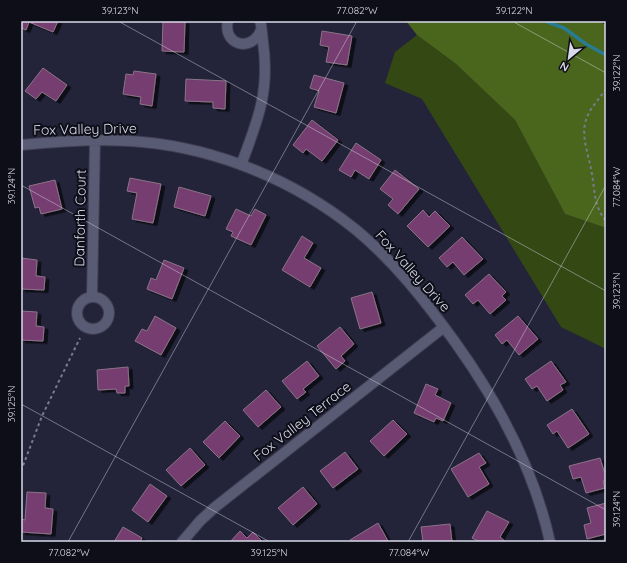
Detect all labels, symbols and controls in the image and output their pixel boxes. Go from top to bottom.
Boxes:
text: 39.123°N [102,4,138,17]
text: 77.082°W [336,4,378,17]
text: 39.122°N [495,4,533,17]
north arrow [549,38,589,78]
text: 39.122°N [610,54,623,92]
text: N [557,59,571,75]
street label: Fox Valley Drive [33,119,137,139]
text: 77.084°W [610,166,623,208]
text: 39.124°N [5,168,18,204]
street label: Danforth Court [70,169,90,267]
street label: Fox Valley Drive [372,226,454,316]
text: 39.123°N [610,273,623,309]
street label: Fox Valley Terrace [250,377,355,465]
text: 39.125°N [5,385,18,423]
text: 39.124°N [610,491,623,527]
text: 77.082°W [48,546,90,559]
text: 39.125°N [250,546,288,559]
text: 77.084°W [388,546,430,559]

